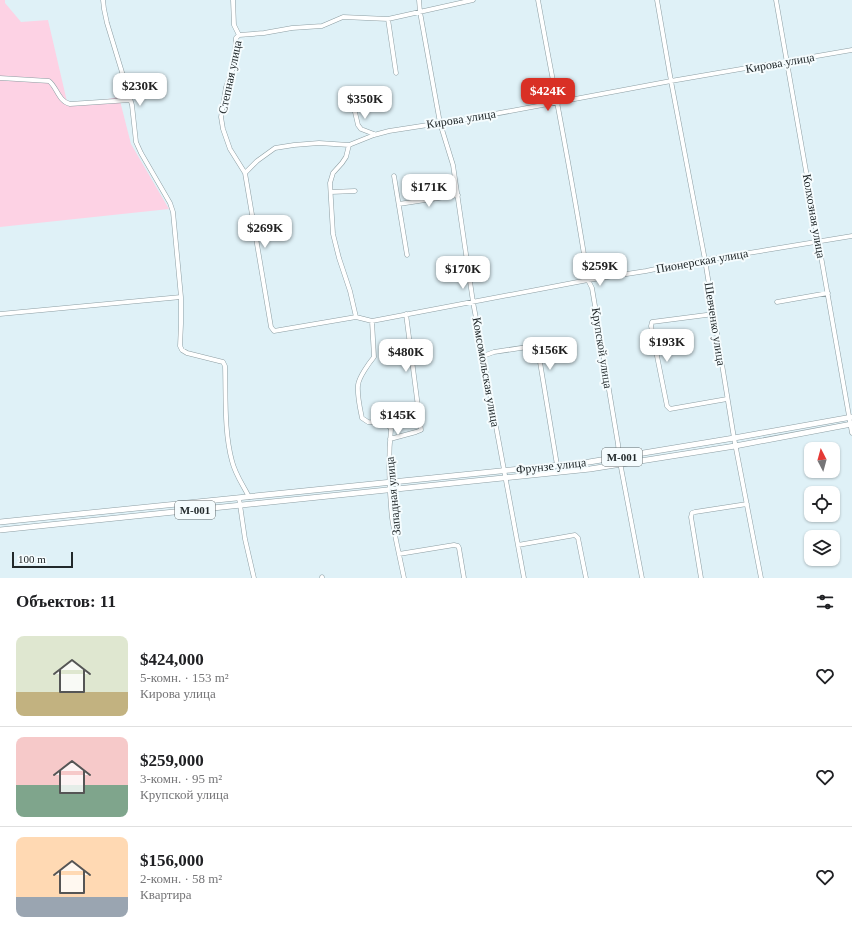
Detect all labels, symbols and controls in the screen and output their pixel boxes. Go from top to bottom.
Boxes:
street label: Степная улица [215,38,245,115]
street label: Кирова улица [744,50,816,76]
pin: $230K [112,73,168,107]
text: $230K [122,78,158,93]
pin: $424K [520,78,576,112]
text: $424K [530,83,566,98]
pin: $350K [337,86,393,120]
text: $350K [347,91,383,106]
street label: Кирова улица [425,107,497,131]
street label: Колхозная улица [800,173,828,260]
pin: $171K [401,174,457,208]
text: $171K [411,179,447,194]
pin: $269K [237,215,293,249]
text: $269K [247,220,283,235]
street label: Пионерская улица [655,246,750,276]
pin: $259K [572,253,628,287]
pin: $170K [435,256,491,290]
text: $259K [582,258,618,273]
text: $170K [445,261,481,276]
street label: Шевченко улица [701,281,729,367]
street label: Крупской улица [589,306,615,390]
street label: Комсомольская улица [469,316,503,429]
pin: $193K [639,329,695,363]
text: $193K [649,334,685,349]
pin: $156K [522,337,578,371]
pin: $480K [378,339,434,373]
text: $156K [532,342,568,357]
text: $480K [388,344,424,359]
pin: $145K [370,402,426,436]
text: $145K [380,407,416,422]
north arrow [804,442,840,478]
map controls [804,442,840,566]
road number: M-001 [602,448,642,466]
street label: Западная улица [383,455,403,536]
street label: Фрунзе улица [515,455,587,477]
button: locate [804,486,840,522]
road number: M-001 [175,501,215,519]
button: layers [804,530,840,566]
scale bar [12,550,73,569]
text: 100 m [18,553,46,565]
icon: filters [814,591,836,613]
text: Объектов: 11 [16,592,116,611]
text: $424,000 [140,650,204,669]
icon: home [48,652,96,700]
icon: heart [814,665,836,687]
text: 5-комн. · 153 m² [140,670,229,685]
text: Кирова улица [140,686,216,701]
text: $259,000 [140,751,204,770]
icon: home [48,753,96,801]
icon: heart [814,766,836,788]
text: 3-комн. · 95 m² [140,771,222,786]
text: Крупской улица [140,787,229,802]
text: $156,000 [140,851,204,870]
icon: home [48,853,96,901]
icon: heart [814,866,836,888]
text: 2-комн. · 58 m² [140,871,222,886]
text: Квартира [140,887,192,902]

